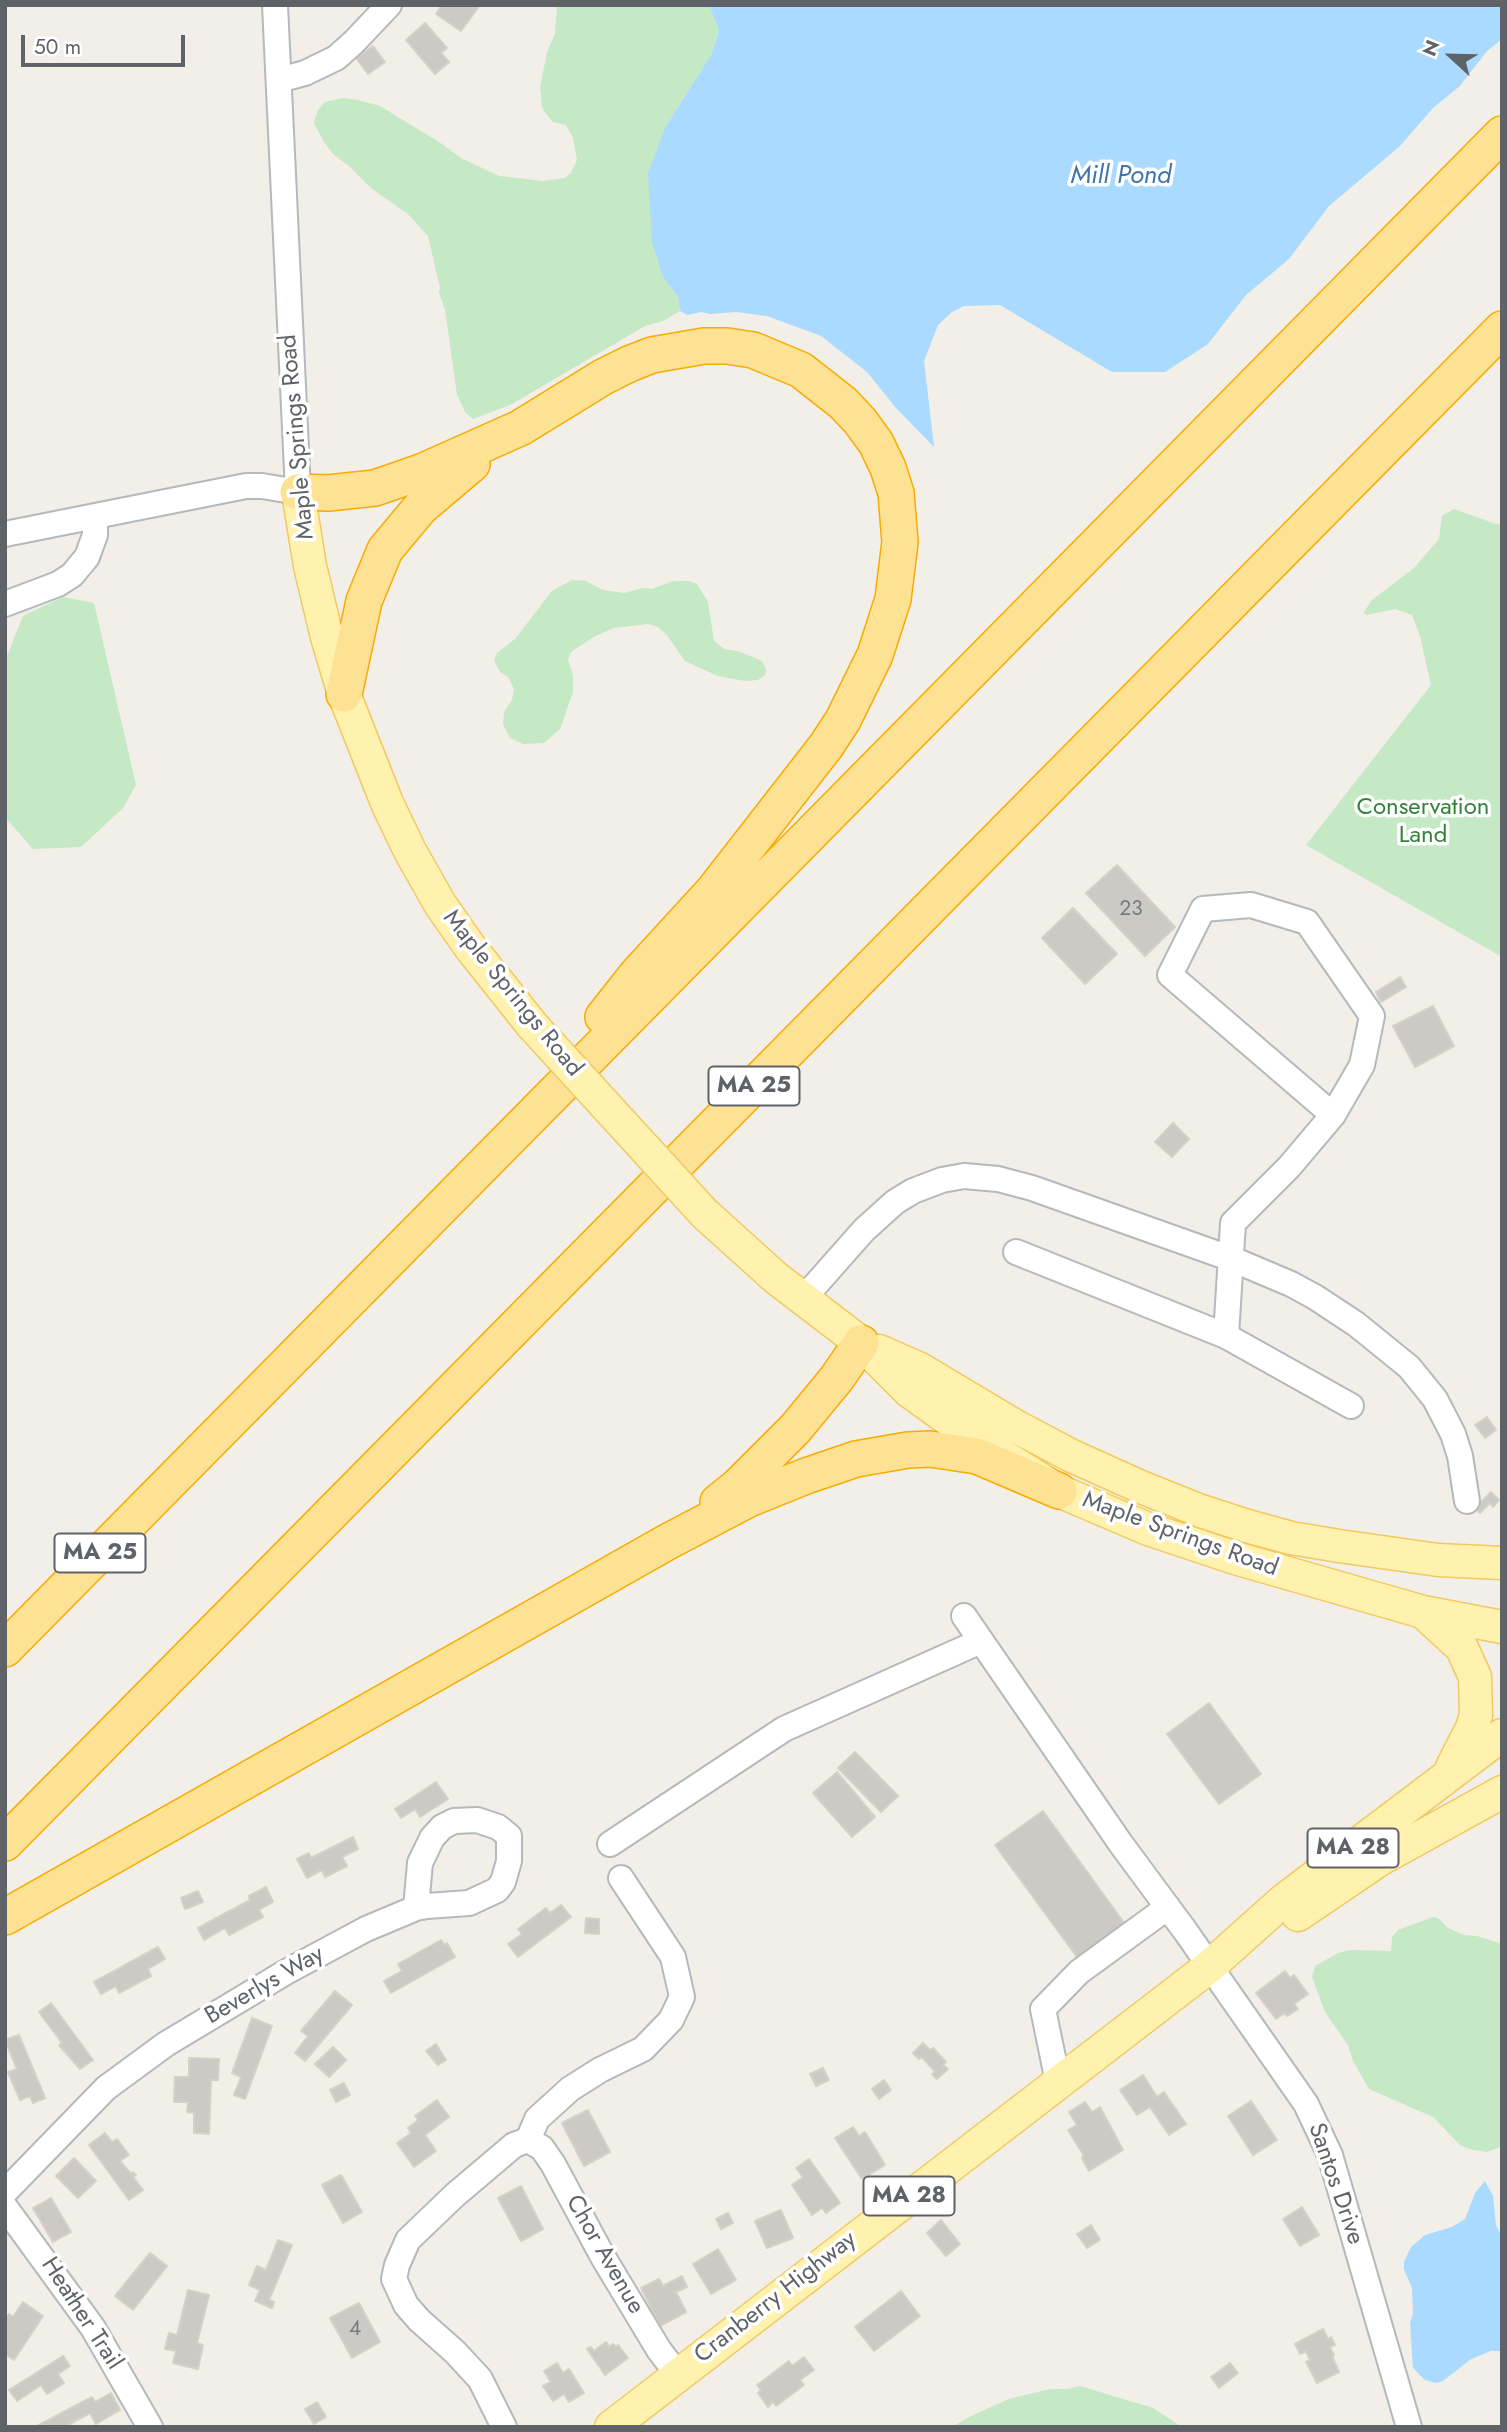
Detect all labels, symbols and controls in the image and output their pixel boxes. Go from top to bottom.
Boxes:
scale bar [24,21,189,65]
north arrow [1416,21,1486,91]
text: 50 m [34,32,81,62]
text: N [1416,36,1446,60]
water label: Mill Pond [1071,161,1171,193]
street label: Maple Springs Road [275,333,321,541]
park label: Conservation Land [1357,794,1489,850]
house number: 23 [1119,897,1143,923]
street label: Maple Springs Road [436,905,588,1083]
road number: MA 25 [708,1066,800,1106]
street label: Maple Springs Road [1078,1486,1282,1584]
road number: MA 25 [55,1534,146,1572]
road number: MA 28 [1308,1828,1398,1868]
street label: Beverlys Way [200,1940,330,2032]
street label: Santos Drive [1301,2120,1369,2248]
road number: MA 28 [864,2176,954,2216]
street label: Chor Avenue [558,2190,650,2320]
street label: Cranberry Highway [689,2226,863,2370]
street label: Heather Trail [34,2252,128,2376]
house number: 4 [349,2317,361,2343]

